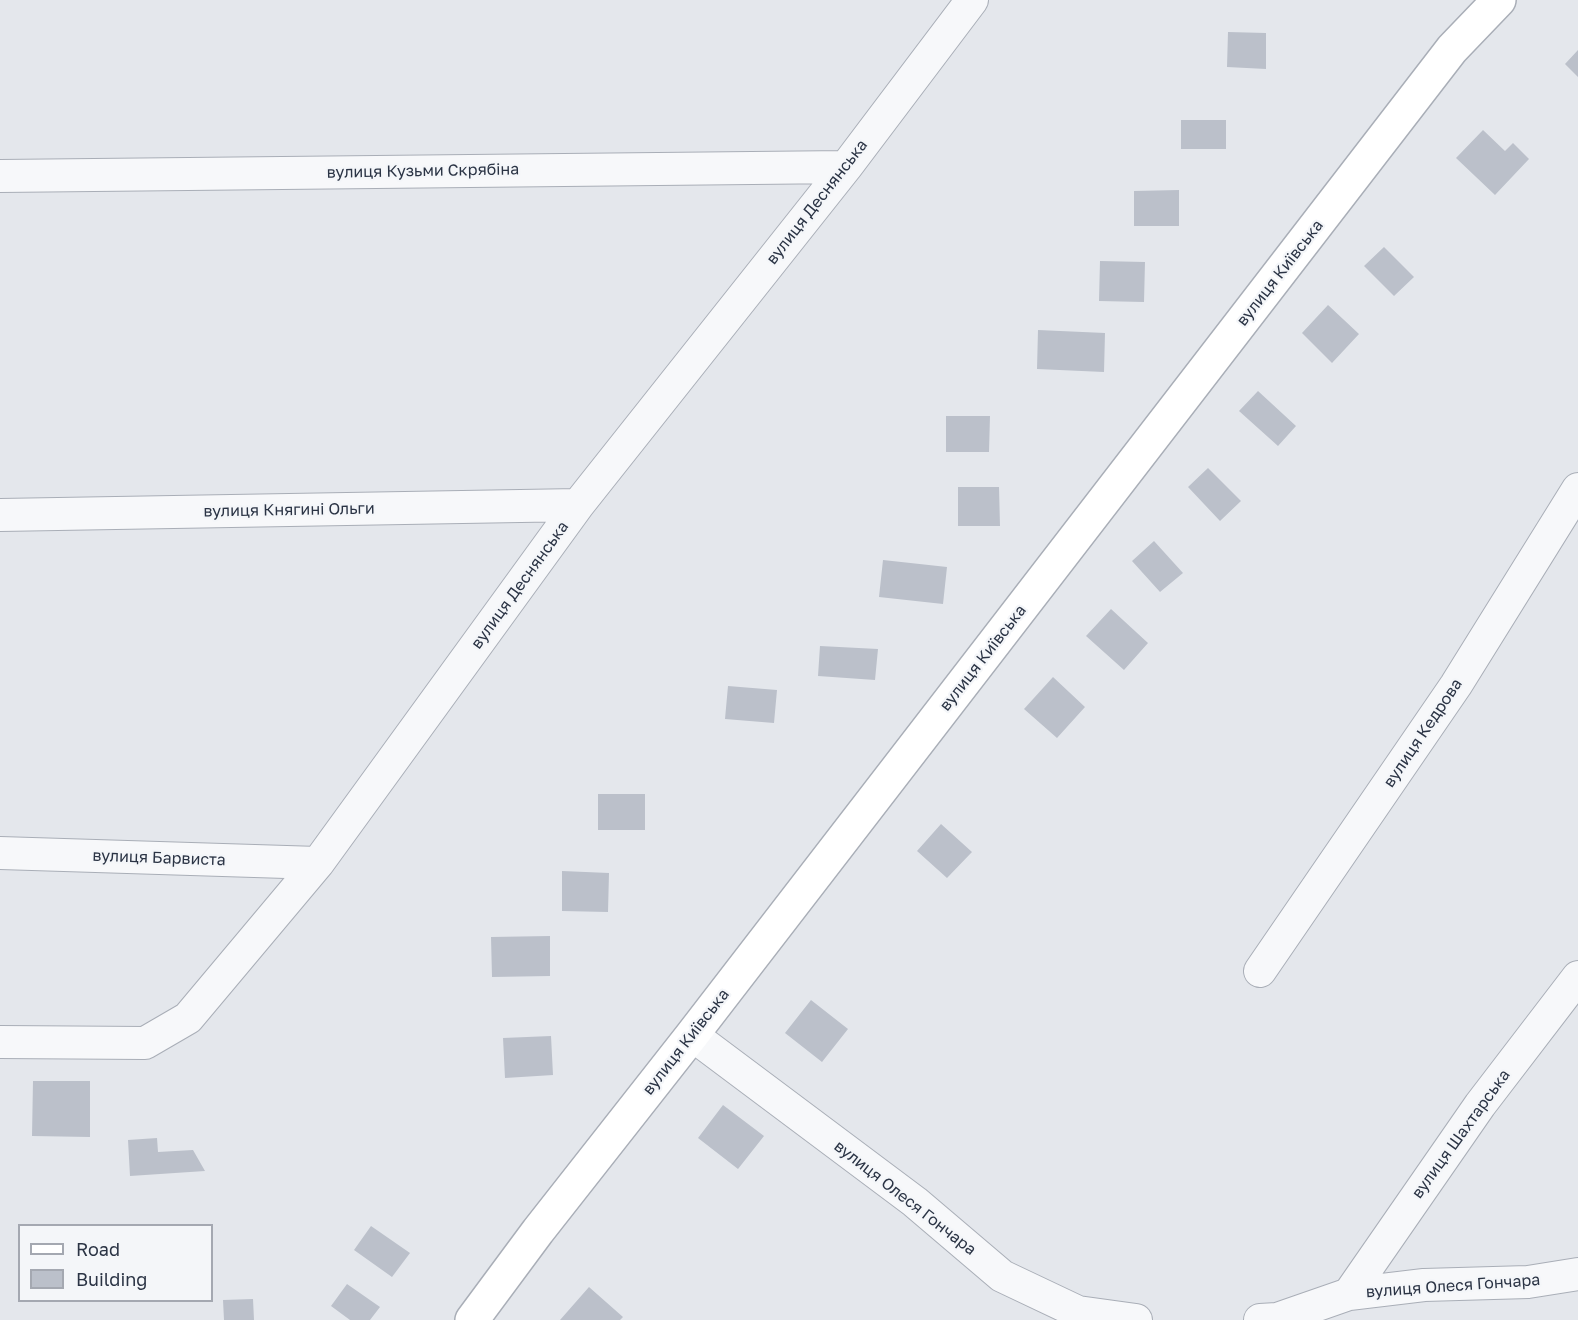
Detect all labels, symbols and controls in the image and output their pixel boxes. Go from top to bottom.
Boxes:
street label: вулиця Деснянська [762,136,872,268]
street label: вулиця Кузьми Скрябіна [327,160,519,182]
street label: вулиця Київська [1233,216,1327,330]
street label: вулиця Княгині Ольги [203,499,375,521]
street label: вулиця Деснянська [467,517,573,653]
street label: вулиця Київська [936,601,1030,715]
street label: вулиця Кедрова [1380,675,1466,791]
street label: вулиця Барвиста [92,846,226,870]
street label: вулиця Київська [639,985,733,1099]
street label: вулиця Шахтарська [1408,1066,1514,1202]
street label: вулиця Олеся Гончара [830,1137,980,1259]
legend [18,1224,213,1302]
text: Road [76,1238,120,1260]
text: Building [76,1268,147,1290]
street label: вулиця Олеся Гончара [1365,1270,1541,1302]

